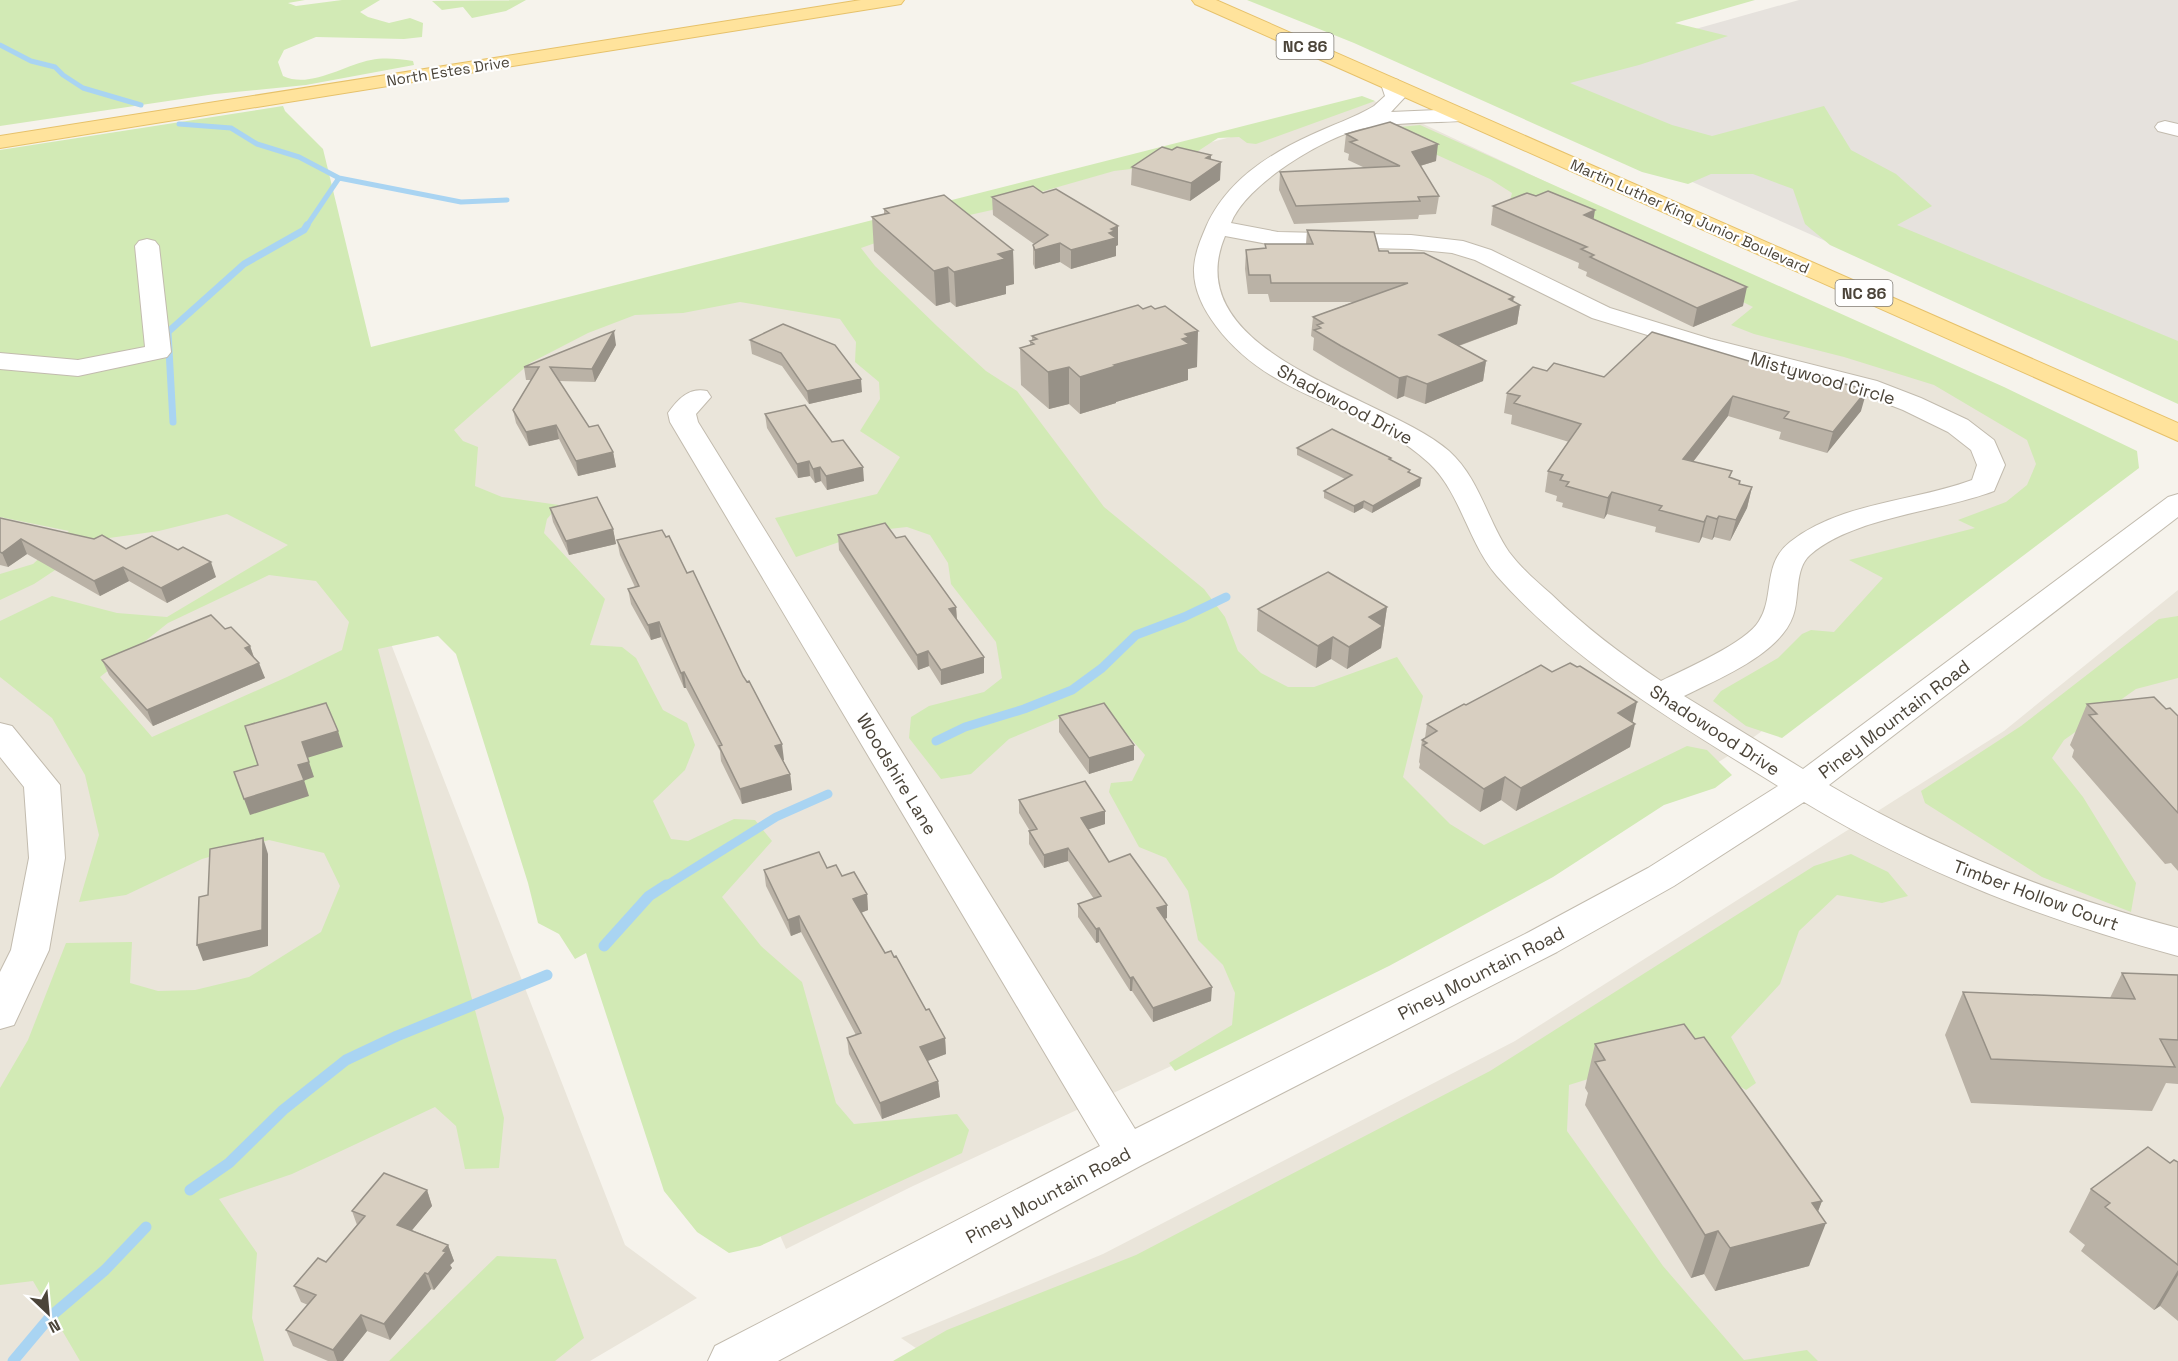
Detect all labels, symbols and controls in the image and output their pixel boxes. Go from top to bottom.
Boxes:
road number: NC 86 [1276,33,1334,59]
street label: North Estes Drive [385,52,511,90]
street label: Martin Luther King Junior Boulevard [1568,155,1812,277]
road number: NC 86 [1836,280,1892,306]
street label: Mistywood Circle [1748,346,1898,410]
street label: Shadowood Drive [1273,359,1417,449]
street label: Piney Mountain Road [1814,654,1974,784]
street label: Shadowood Drive [1646,679,1784,781]
street label: Woodshire Lane [852,709,942,839]
street label: Timber Hollow Court [1950,854,2122,936]
street label: Piney Mountain Road [1394,921,1568,1025]
street label: Piney Mountain Road [961,1142,1135,1248]
north arrow [18,1283,78,1343]
text: N [45,1314,64,1338]

